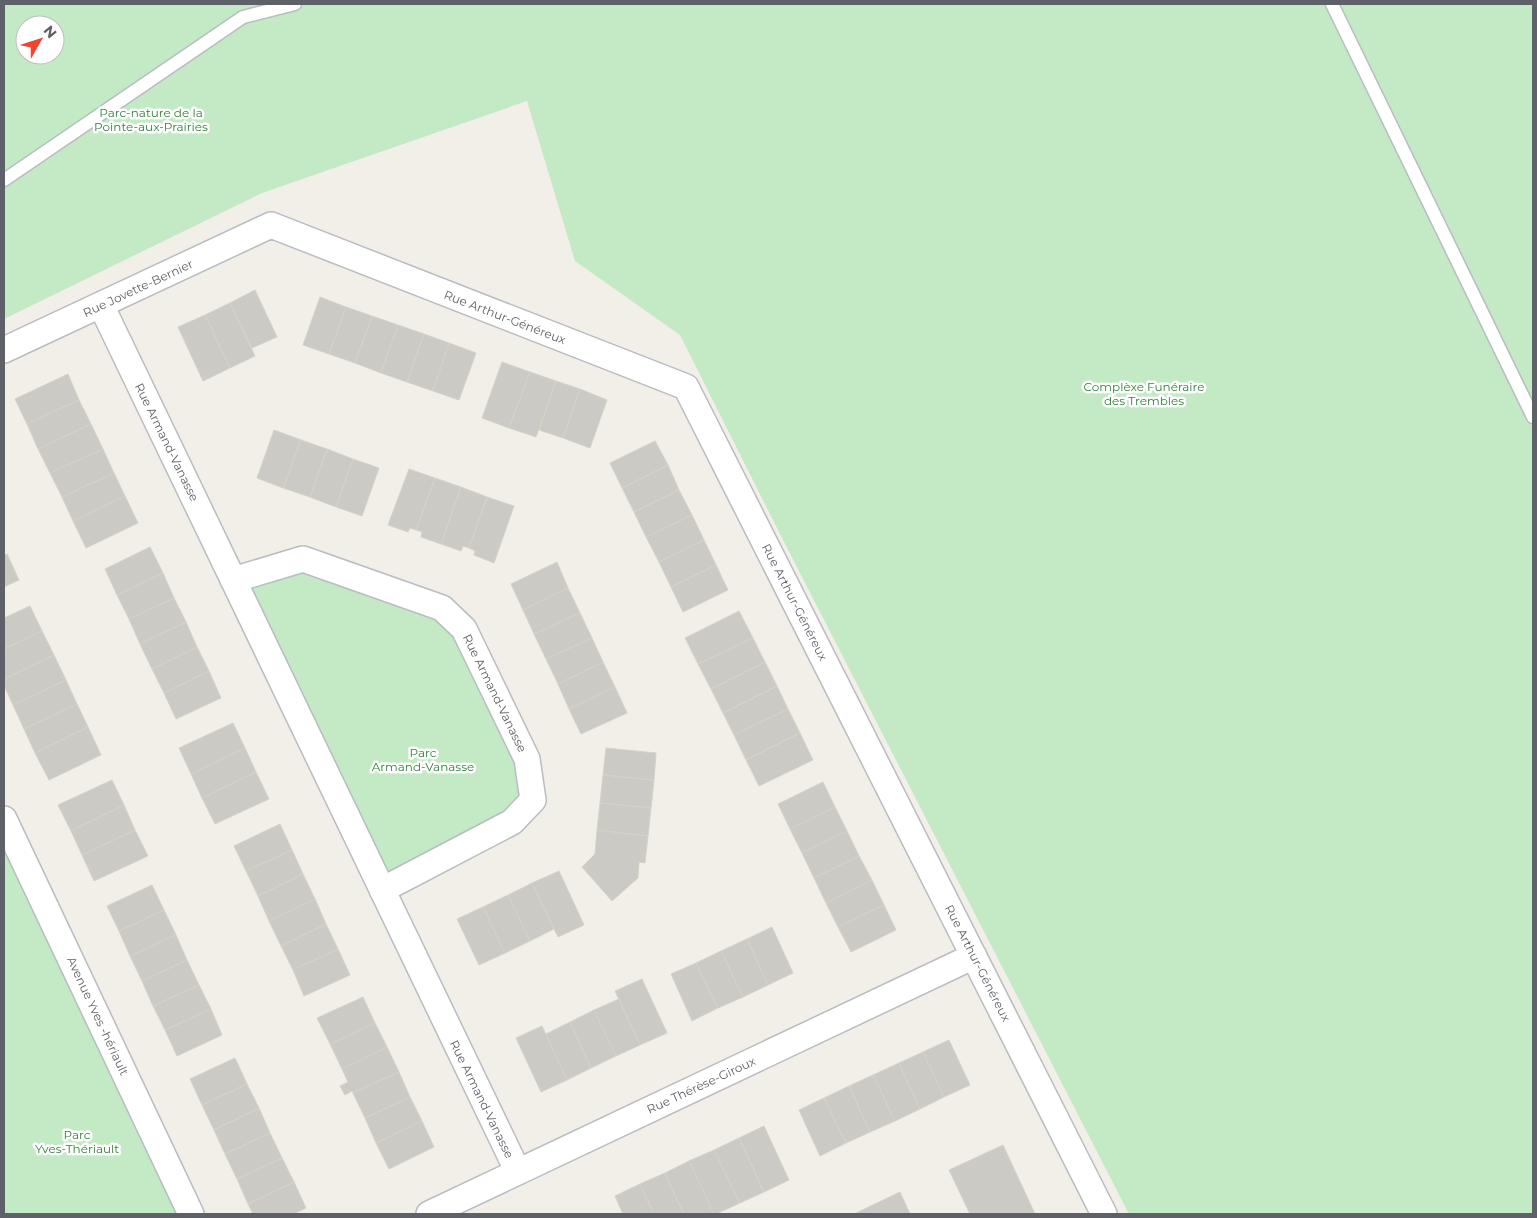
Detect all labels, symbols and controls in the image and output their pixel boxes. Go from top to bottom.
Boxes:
north arrow [15,15,65,65]
text: N [40,22,61,42]
park label: Parc-nature de la Pointe-aux-Prairies [94,105,208,134]
street label: Rue Jovette-Bernier [81,256,196,320]
street label: Rue Arthur-Généreux [442,287,569,347]
park label: Complèxe Funéraire des Trembles [1084,379,1204,408]
street label: Rue Armand-Vanasse [132,380,202,504]
street label: Rue Arthur-Généreux [759,541,831,664]
street label: Rue Armand-Vanasse [460,631,530,755]
park label: Parc Armand-Vanasse [372,745,474,774]
street label: Rue Arthur-Généreux [942,902,1014,1025]
street label: Avenue Yves -hériault [64,954,132,1078]
street label: Rue Armand-Vanasse [447,1037,517,1161]
street label: Rue Thérèse-Giroux [644,1053,758,1117]
park label: Parc Yves-Thériault [35,1127,119,1156]

